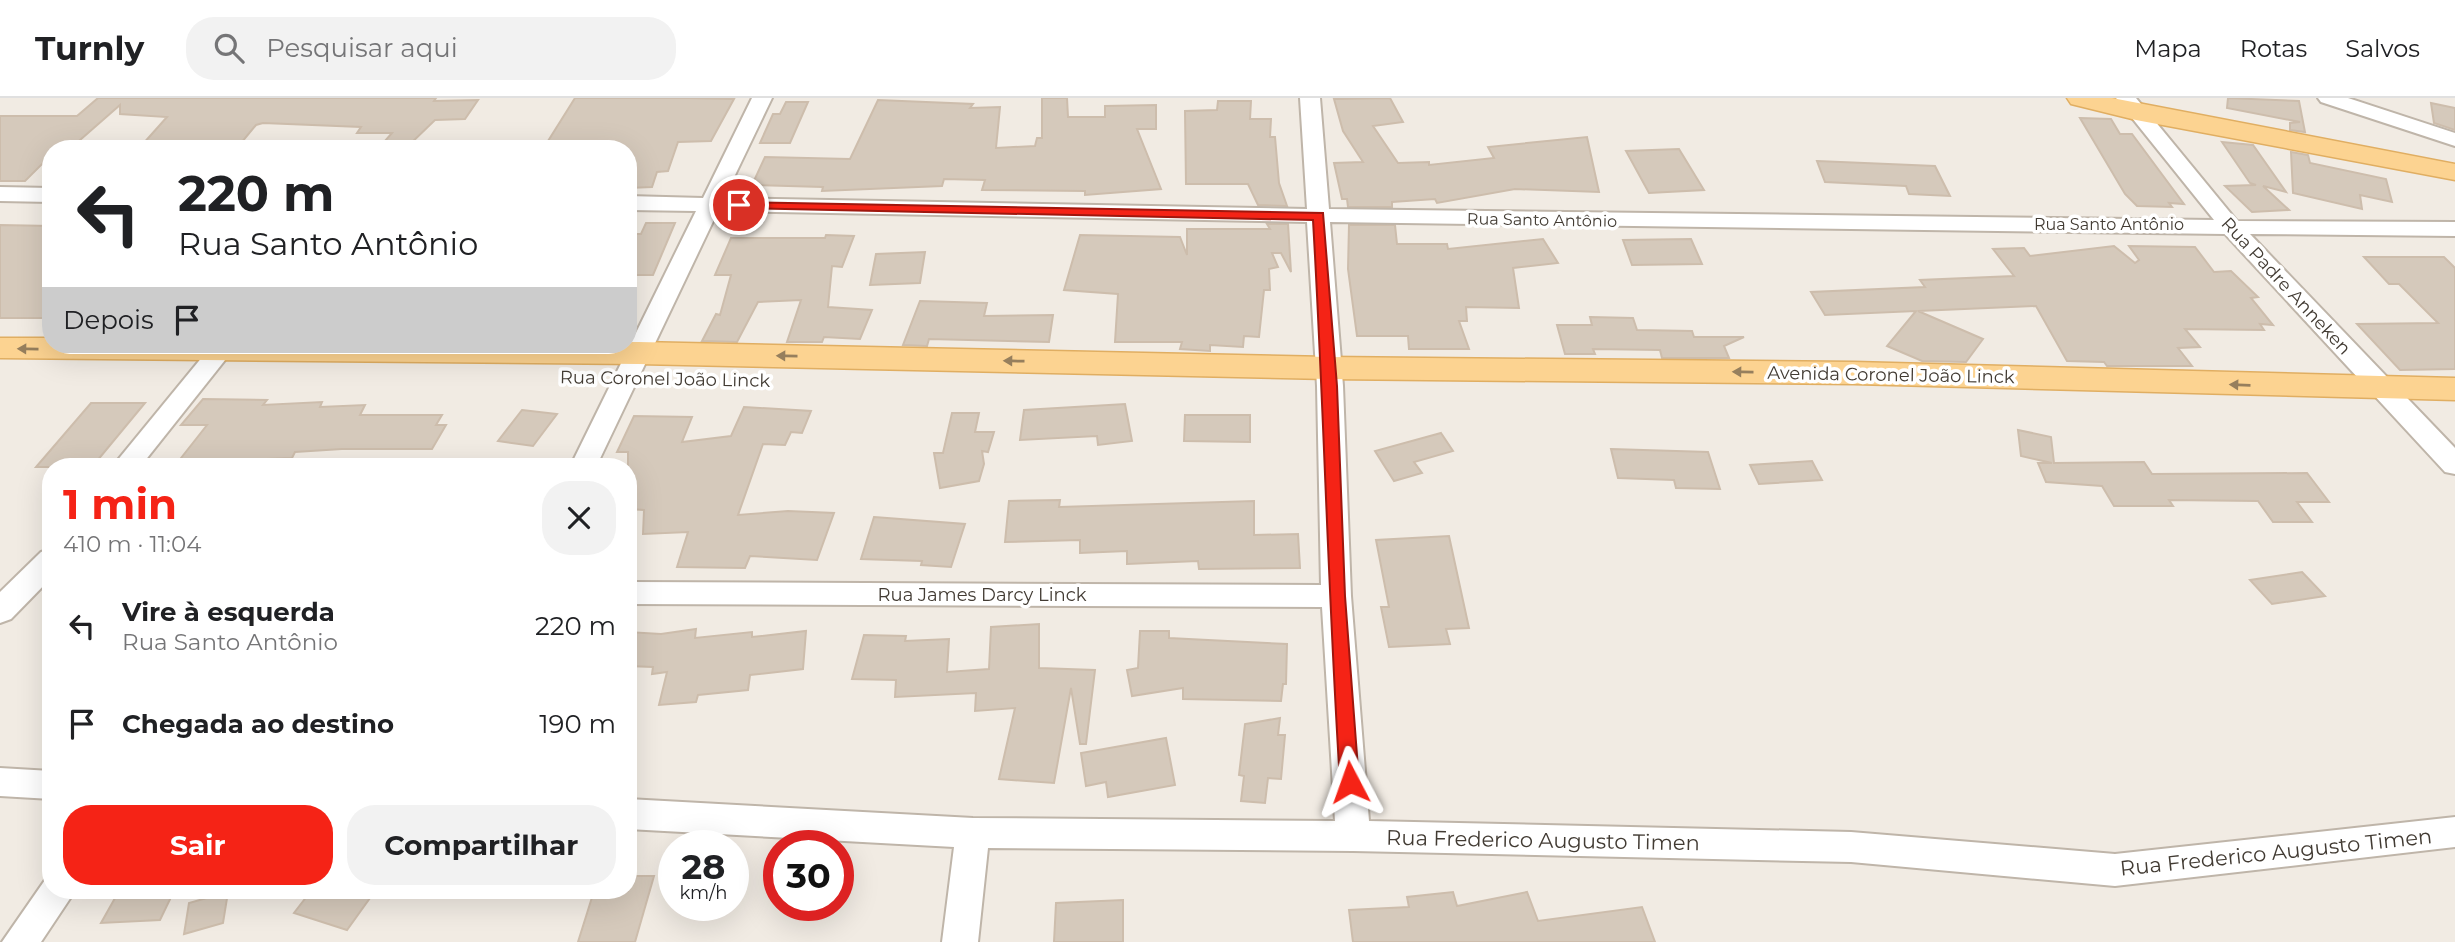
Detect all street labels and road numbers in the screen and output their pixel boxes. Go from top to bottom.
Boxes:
street label: Rua Santo Antônio [1467,209,1617,231]
street label: Rua Padre Anneken [2217,213,2355,359]
street label: Rua Santo Antônio [2034,215,2184,234]
street label: Avenida Coronel João Linck [1767,362,2015,388]
street label: Rua Coronel João Linck [560,366,771,392]
street label: Rua James Darcy Linck [878,584,1087,606]
street label: Rua Frederico Augusto Timen [2119,823,2433,881]
street label: Rua Frederico Augusto Timen [1386,825,1700,855]

